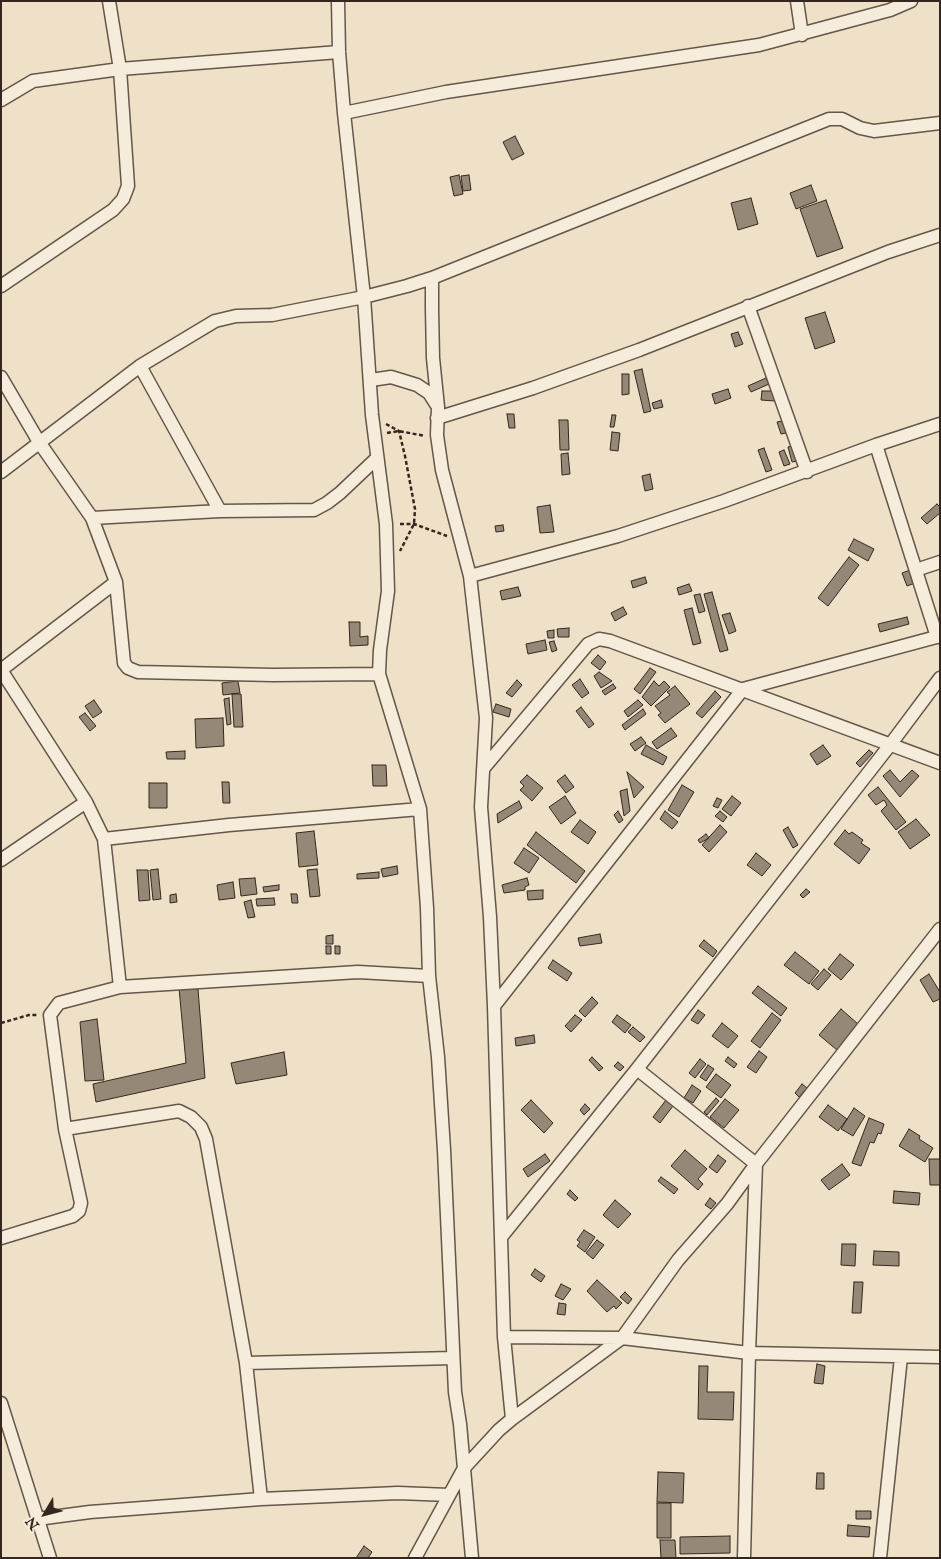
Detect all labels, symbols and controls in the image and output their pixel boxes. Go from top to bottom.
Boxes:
north arrow [20,1489,70,1539]
text: N [22,1513,44,1533]

